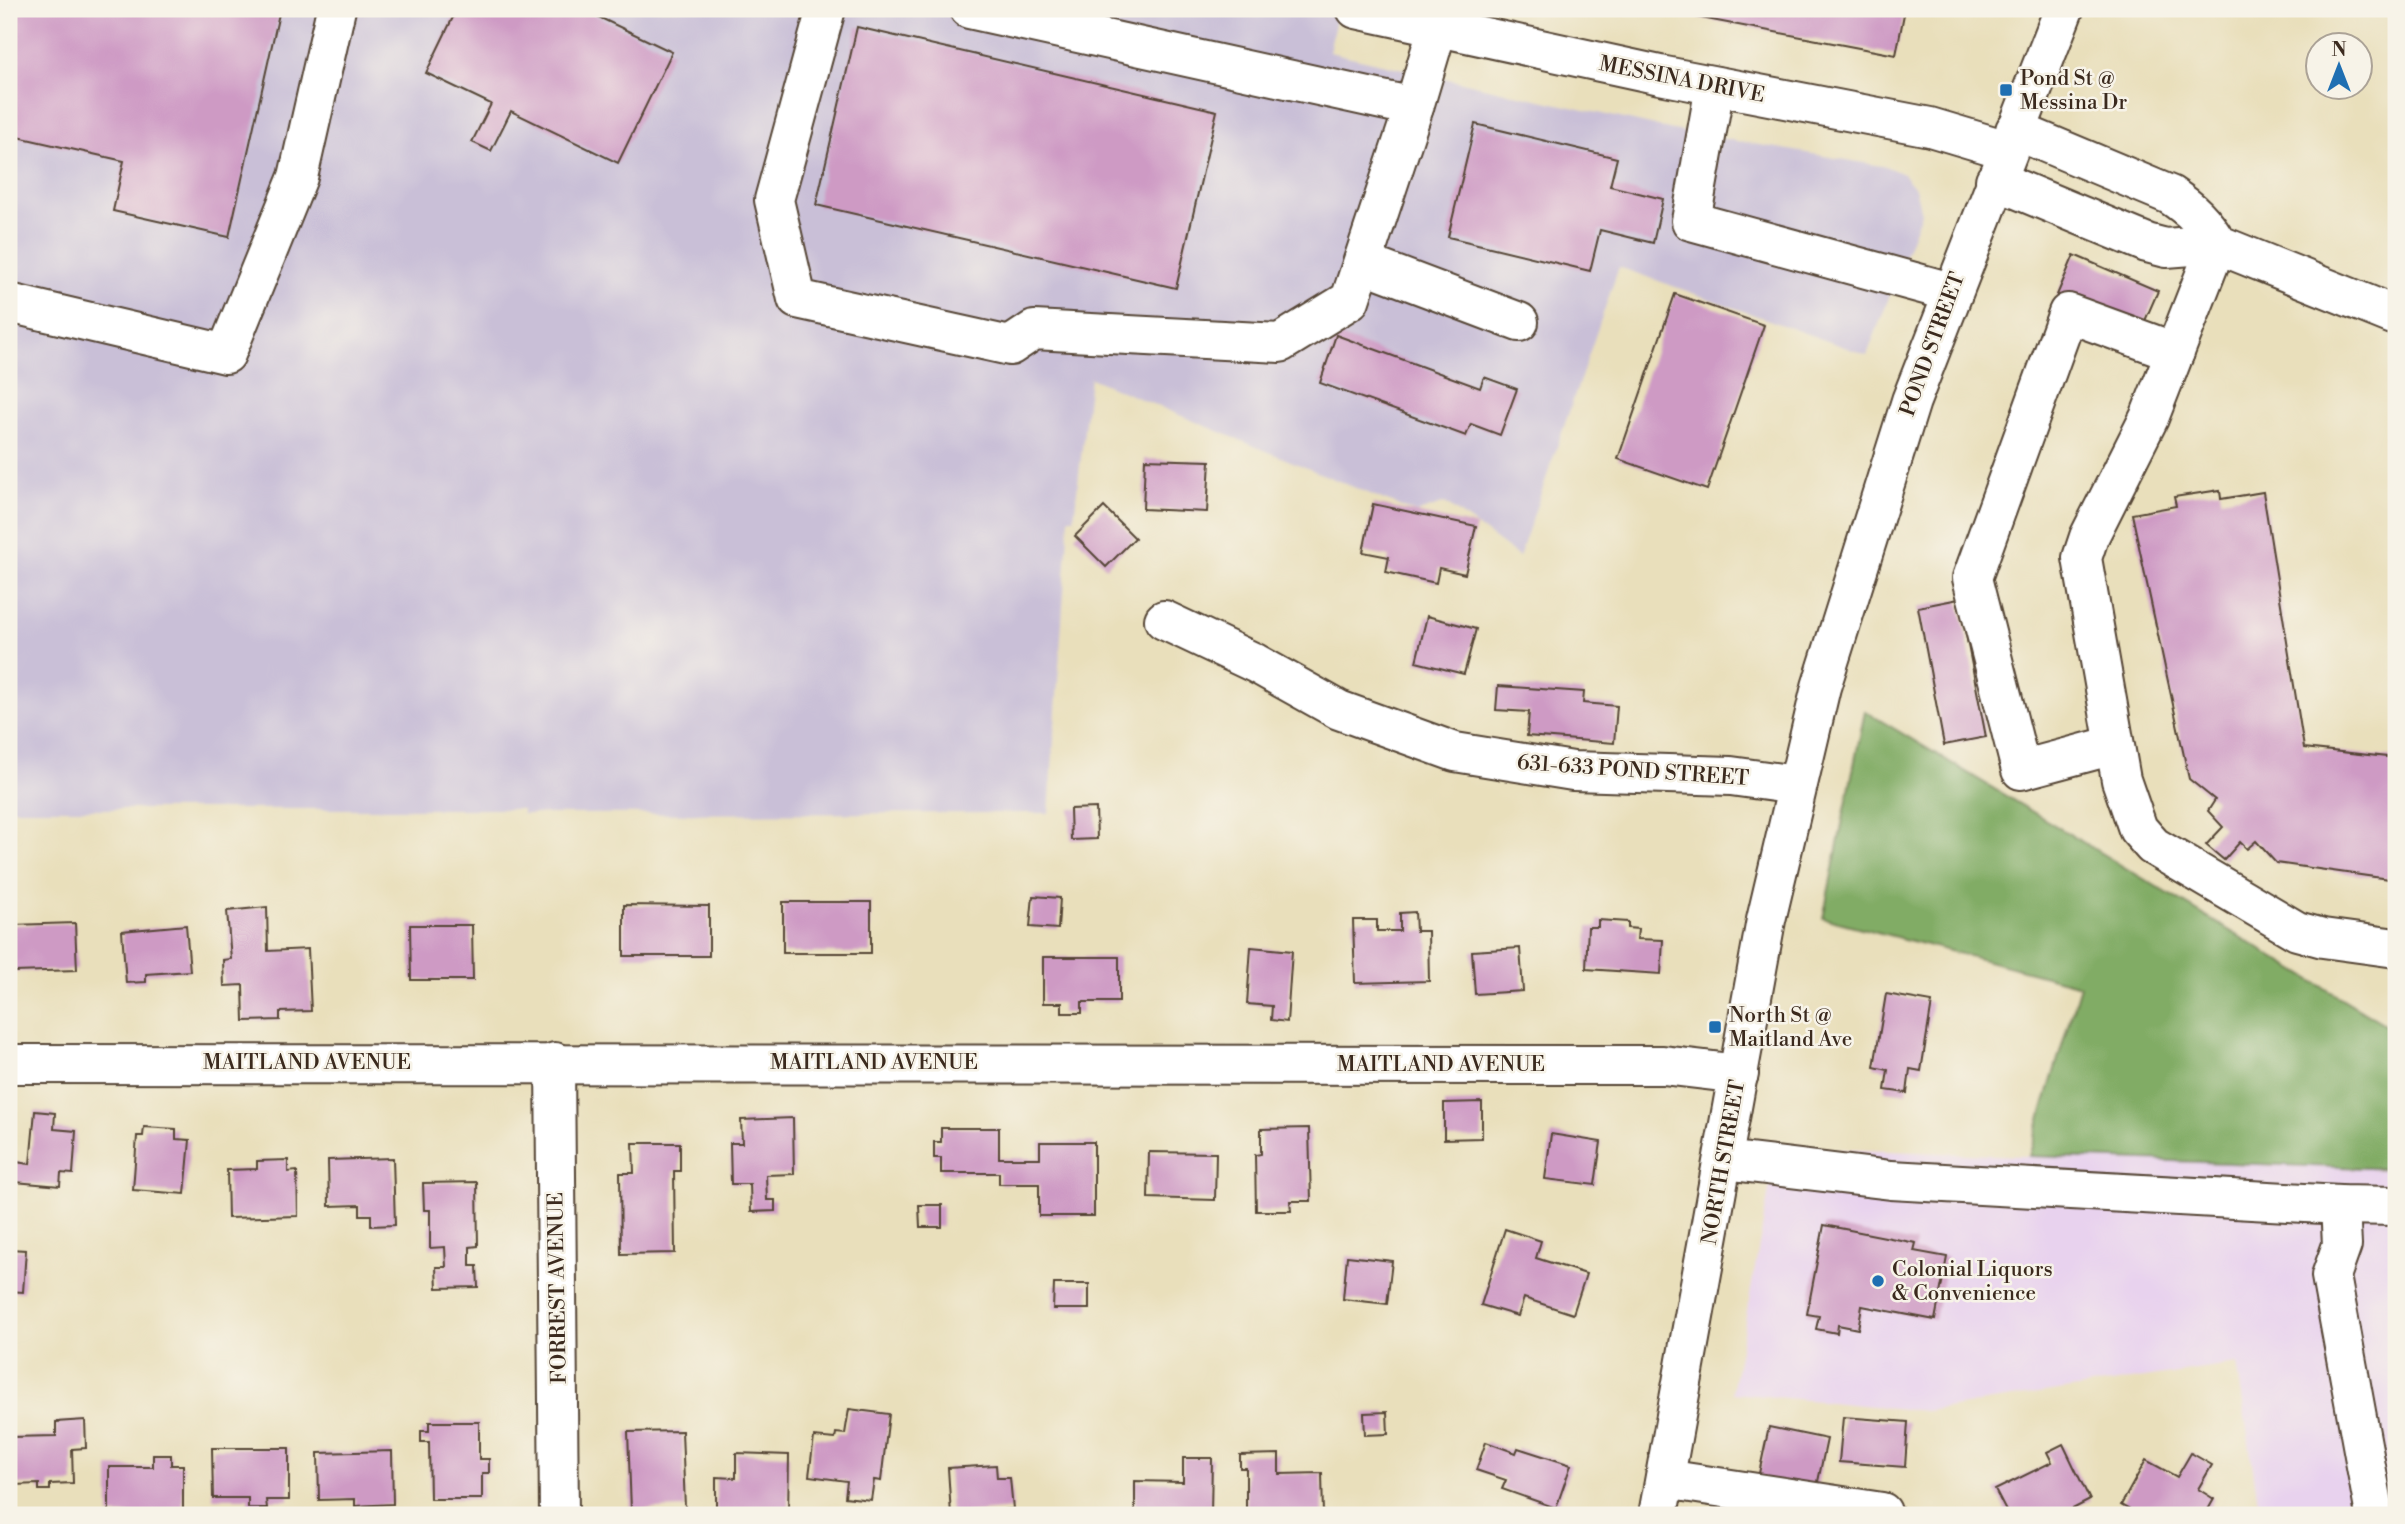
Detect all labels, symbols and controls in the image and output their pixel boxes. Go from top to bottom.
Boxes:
north arrow [2304,32,2374,102]
text: N [2331,38,2347,62]
street label: MESSINA DRIVE [1597,51,1767,109]
place label: Pond St @ Messina Dr [2020,66,2127,116]
marker: Pond St @ Messina Dr [1998,82,2014,98]
street label: POND STREET [1895,269,1971,420]
street label: 631-633 POND STREET [1516,750,1750,792]
place label: North St @ Maitland Ave [1729,1003,1852,1053]
marker: North St @ Maitland Ave [1707,1019,1723,1035]
street label: MAITLAND AVENUE [203,1050,411,1076]
street label: MAITLAND AVENUE [770,1050,978,1076]
street label: MAITLAND AVENUE [1337,1052,1545,1078]
street label: NORTH STREET [1697,1078,1751,1247]
street label: FORREST AVENUE [543,1192,573,1384]
place label: Colonial Liquors & Convenience [1892,1257,2053,1307]
marker: Colonial Liquors & Convenience [1870,1273,1886,1289]

